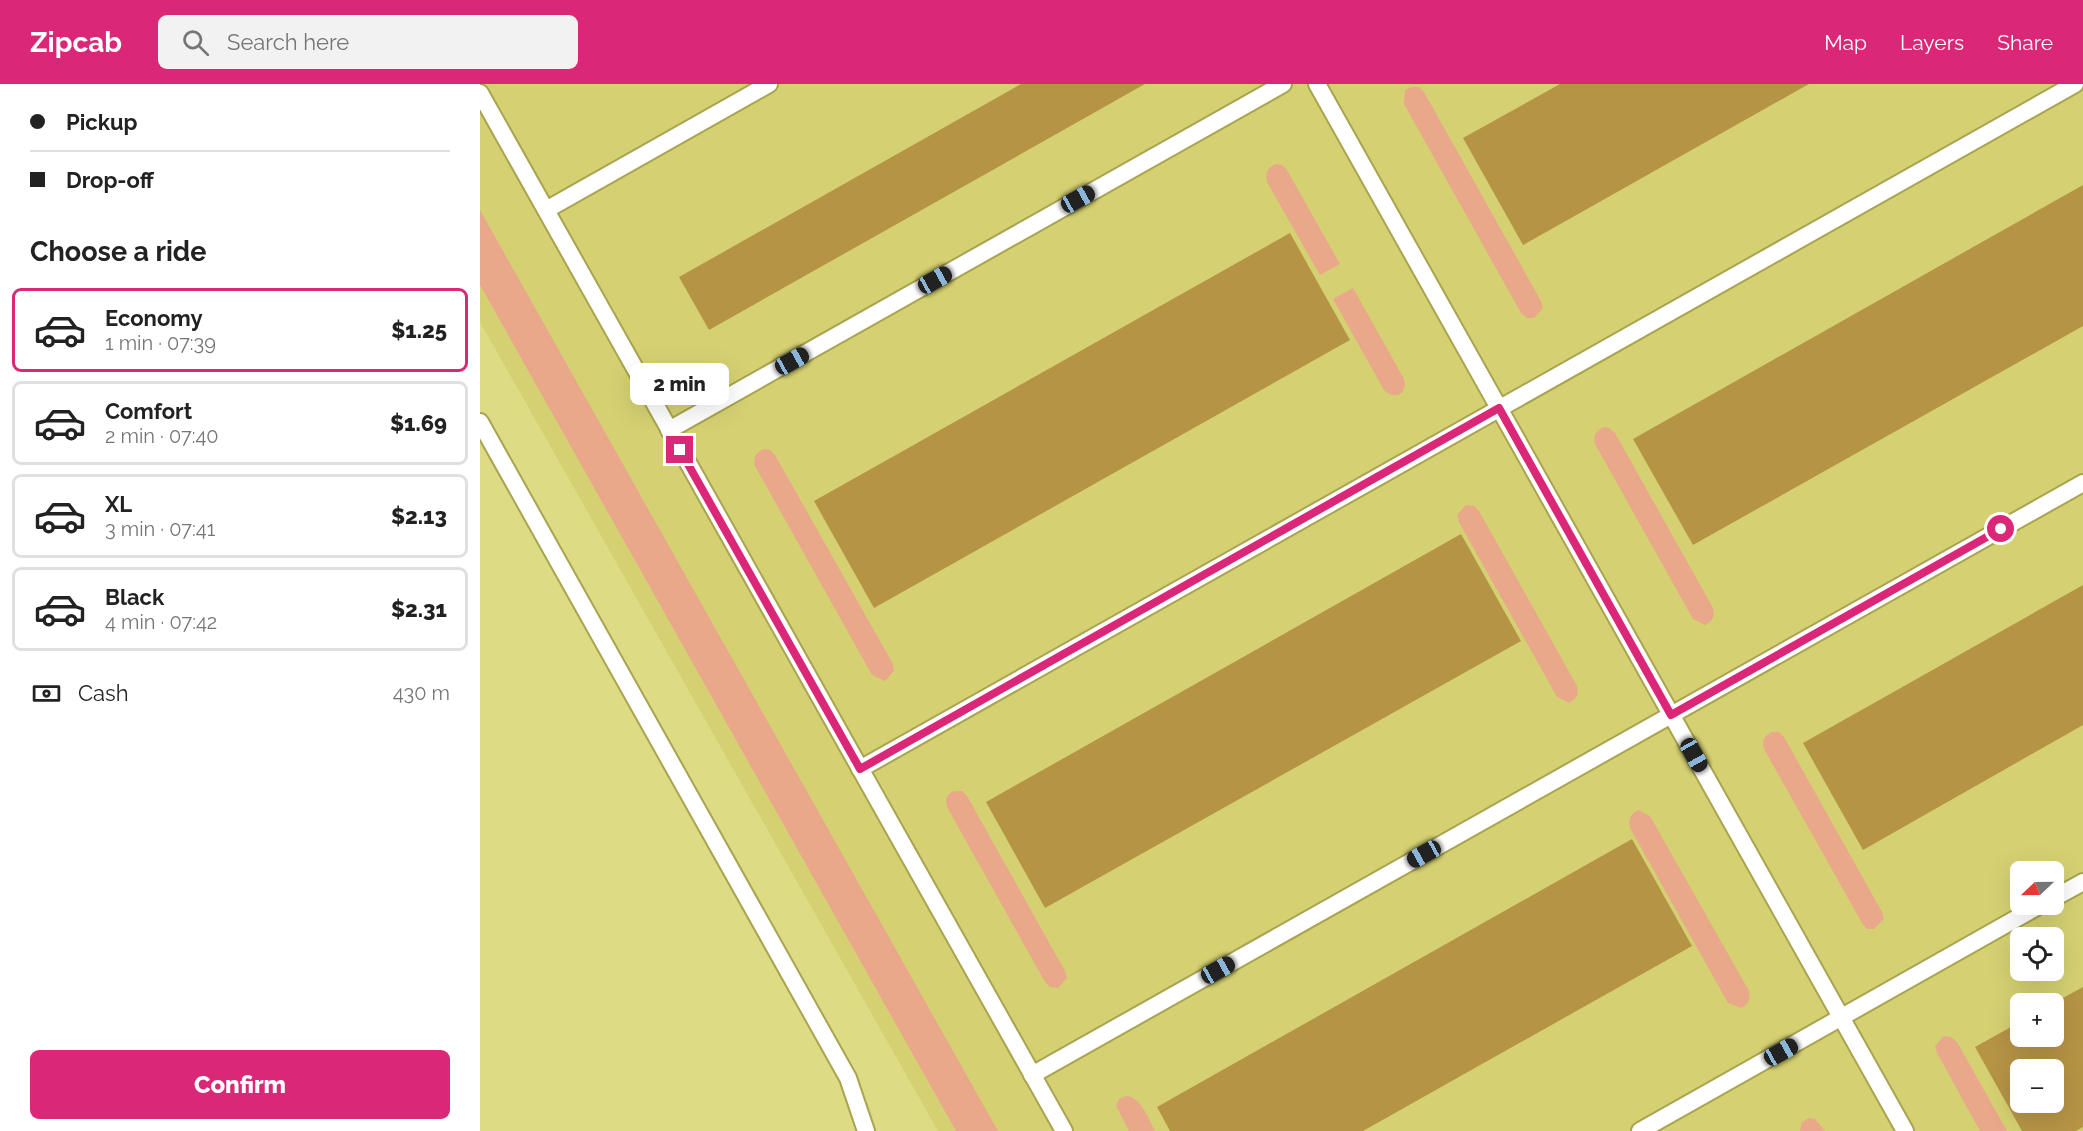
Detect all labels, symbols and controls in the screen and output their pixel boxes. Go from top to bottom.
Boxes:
search box [158,15,578,69]
text: Zipcab [30,26,122,59]
icon: search [179,26,212,59]
text: Search here [227,29,349,55]
text: Map [1824,30,1867,55]
text: Layers [1900,30,1964,55]
text: Share [1997,30,2053,55]
text: Pickup [66,109,138,135]
text: Drop-off [66,167,154,193]
car [1058,182,1098,216]
text: Choose a ride [30,236,206,267]
car [915,263,955,297]
icon: car [33,303,87,357]
text: Economy [105,305,203,331]
text: $1.25 [391,317,447,343]
text: 1 min · 07:39 [105,331,216,355]
car [772,344,812,378]
callout: 2 min [630,363,730,405]
text: 2 min [653,372,706,396]
icon: car [33,396,87,450]
text: Comfort [105,398,192,424]
text: $1.69 [390,410,447,436]
text: 2 min · 07:40 [105,424,219,448]
route end [666,436,693,463]
icon: car [33,489,87,543]
text: XL [105,491,132,517]
text: $2.13 [391,503,447,529]
route start [1987,515,2014,542]
text: 3 min · 07:41 [105,517,215,541]
icon: car [33,582,87,636]
text: Black [105,584,164,610]
text: $2.31 [391,596,447,622]
text: 4 min · 07:42 [105,610,217,634]
icon: cash [30,677,63,710]
text: Cash [78,680,129,706]
text: 430 m [393,681,450,705]
car [1677,735,1711,775]
car [1404,837,1444,871]
north arrow [2010,861,2064,915]
map controls [2010,861,2064,1113]
button: locate [2010,927,2064,981]
car [1198,953,1238,987]
button: + [2010,993,2064,1047]
car [1761,1035,1801,1069]
button: Confirm [30,1050,450,1119]
button: − [2010,1059,2064,1113]

